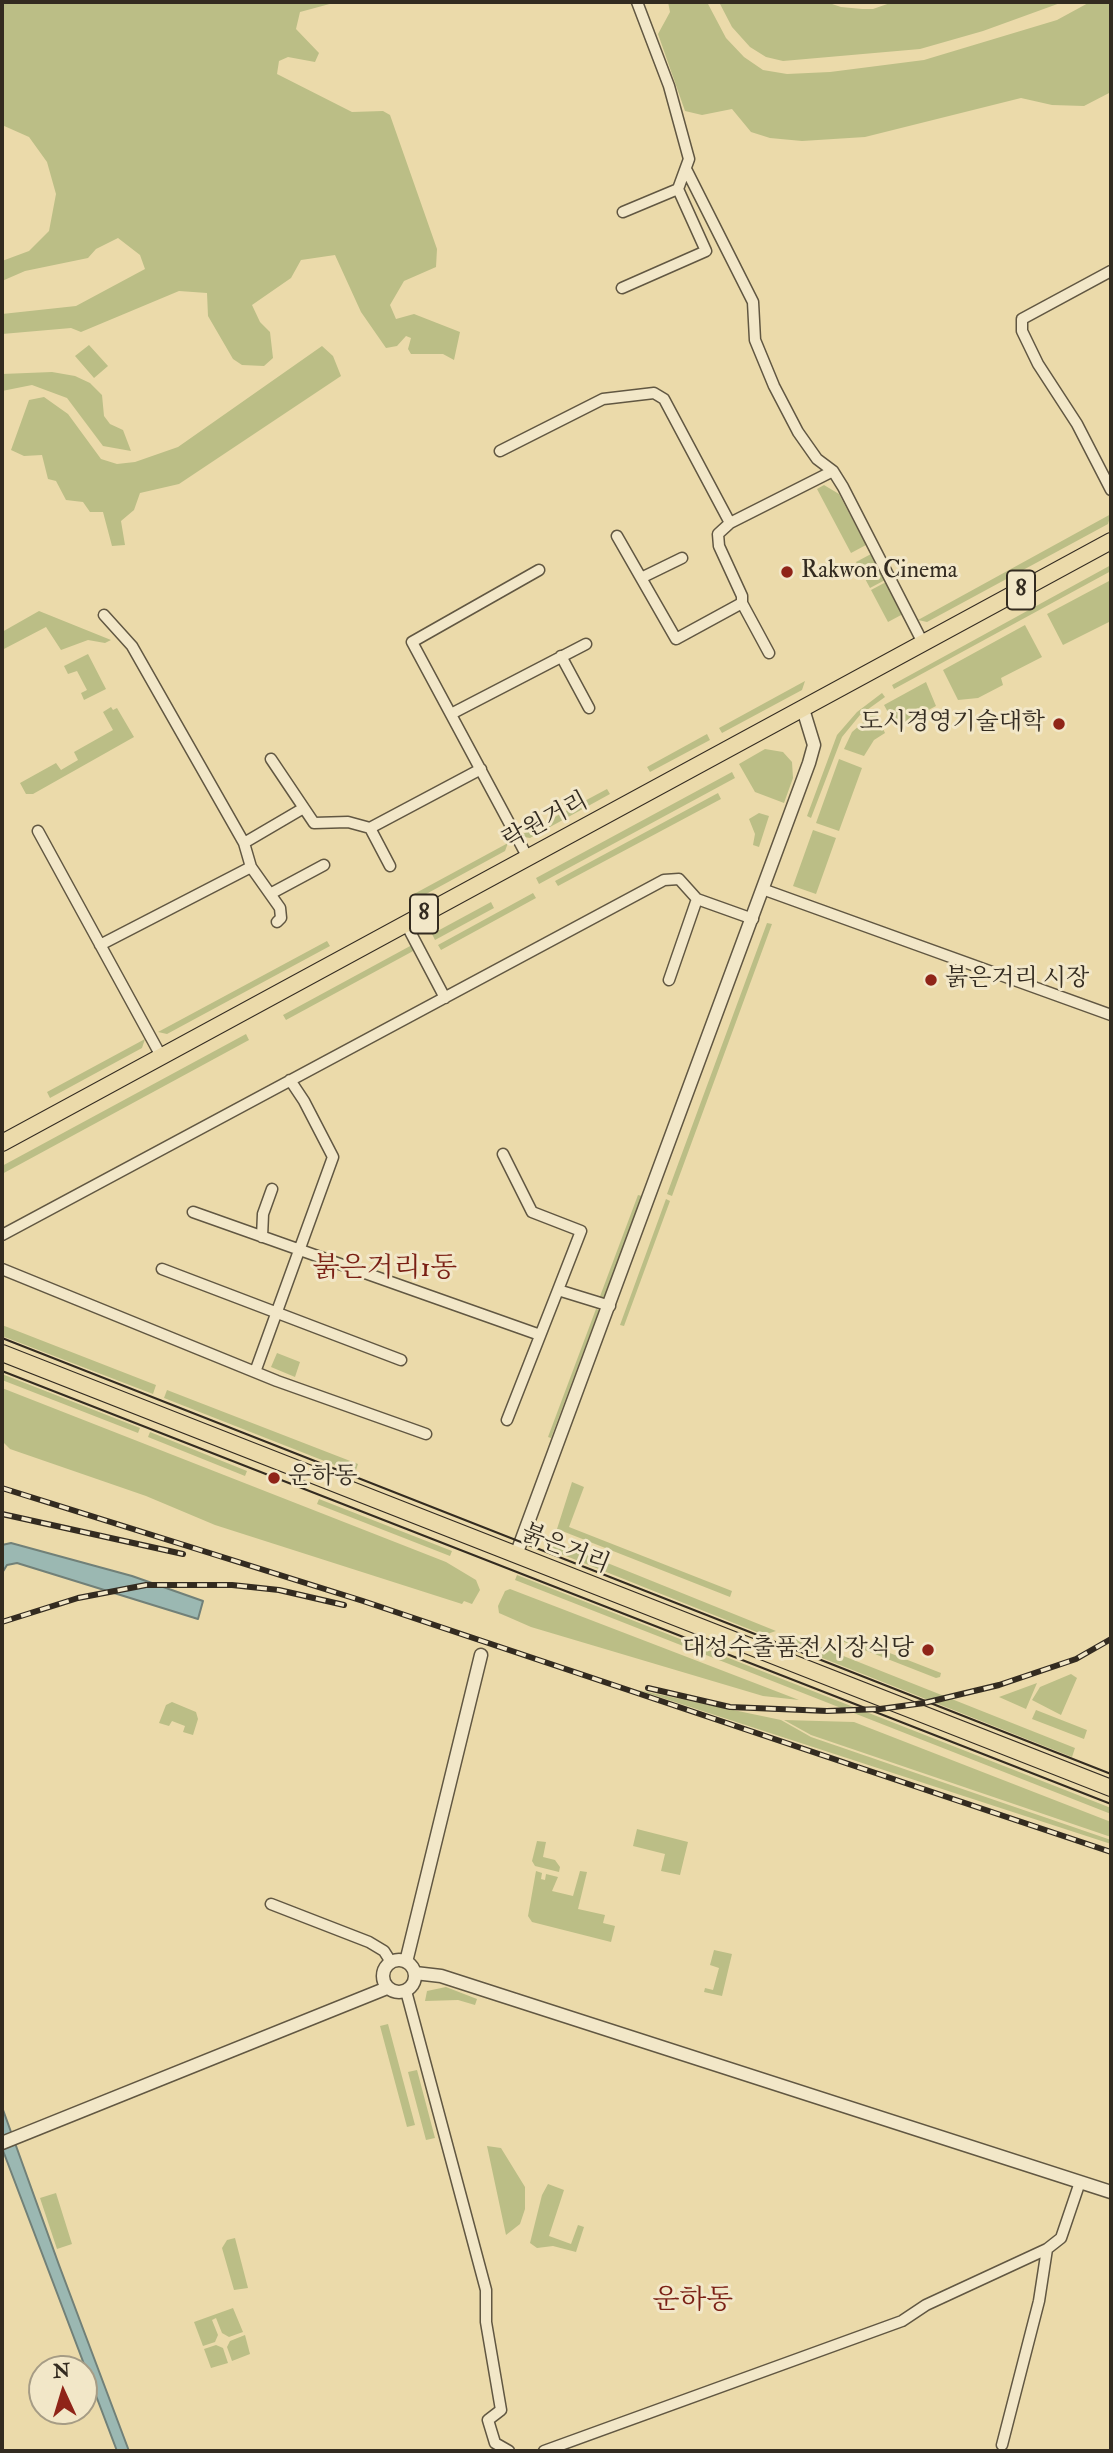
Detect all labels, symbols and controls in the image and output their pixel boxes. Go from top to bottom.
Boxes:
place label: Rakwon Cinema [801,558,958,586]
marker: Rakwon Cinema [779,564,795,580]
road number: 8 [1007,570,1035,610]
place label: 도시경영기술대학 [860,710,1045,738]
marker: 도시경영기술대학 [1051,716,1067,732]
street label: 락원거리 [498,788,594,856]
road number: 8 [410,894,438,934]
place label: 붉은거리 시장 [945,966,1089,994]
marker: 붉은거리 시장 [923,972,939,988]
district label: 붉은거리1동 [312,1253,458,1287]
place label: 운하동 [288,1464,358,1492]
marker: 운하동 [266,1470,282,1486]
street label: 붉은거리 [517,1519,613,1581]
place label: 대성수출품전시장식당 [682,1636,914,1664]
marker: 대성수출품전시장식당 [920,1642,936,1658]
district label: 운하동 [652,2285,734,2319]
north arrow [28,2355,98,2425]
text: N [52,2358,71,2384]

